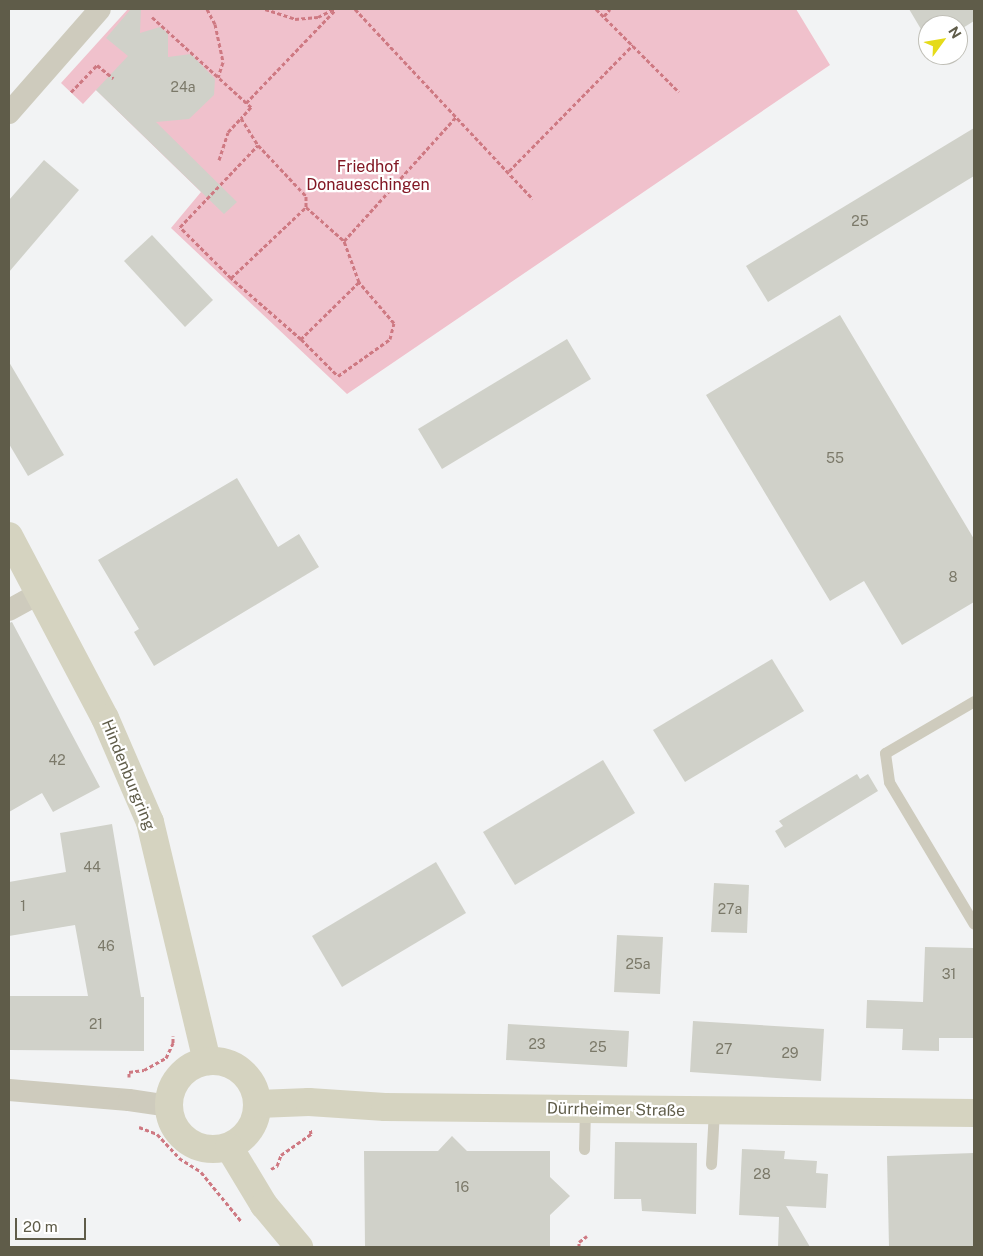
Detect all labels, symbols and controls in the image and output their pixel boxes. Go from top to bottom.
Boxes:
north arrow [918,15,968,65]
text: N [945,24,965,41]
house number: 24a [171,79,195,95]
park label: Friedhof Donaueschingen [306,157,430,195]
house number: 25 [851,213,869,229]
house number: 55 [826,450,844,466]
house number: 8 [948,569,958,585]
street label: Hindenburgring [97,717,159,833]
house number: 42 [48,752,66,768]
house number: 44 [83,859,101,875]
house number: 1 [20,898,26,914]
house number: 27a [718,901,742,917]
house number: 46 [97,938,115,954]
house number: 25a [625,956,651,972]
house number: 31 [942,966,956,982]
house number: 21 [89,1016,103,1032]
house number: 23 [528,1036,546,1052]
house number: 25 [589,1039,607,1055]
house number: 27 [716,1041,732,1057]
house number: 29 [781,1045,799,1061]
street label: Dürrheimer Straße [547,1099,685,1121]
house number: 28 [753,1166,771,1182]
house number: 16 [455,1179,469,1195]
scale bar [18,1208,89,1240]
text: 20 m [23,1218,58,1235]

